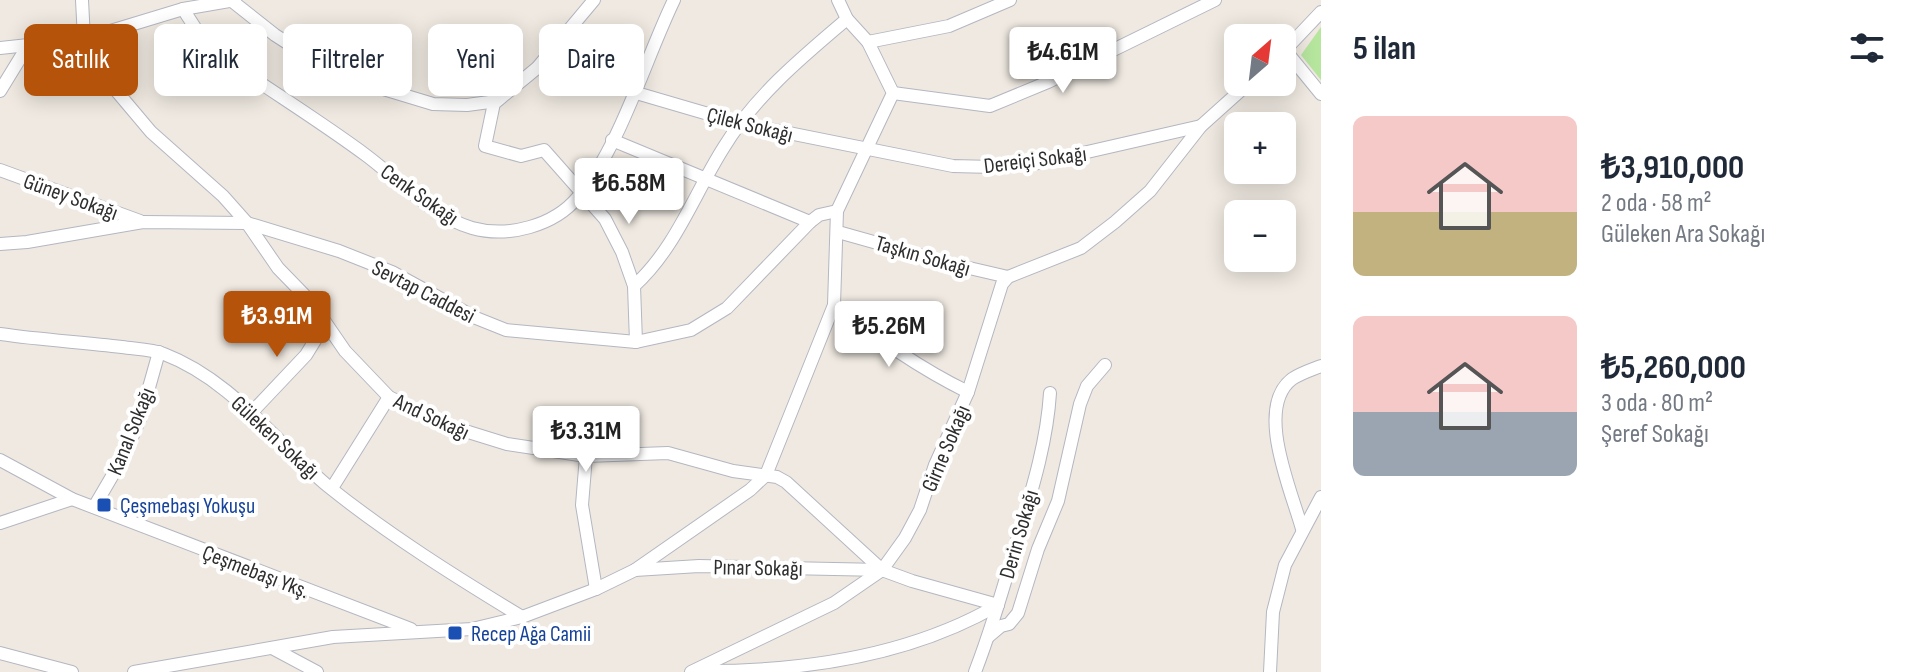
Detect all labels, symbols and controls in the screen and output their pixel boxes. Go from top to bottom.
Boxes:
chip: Satılık [24,24,138,96]
chip: Kiralık [154,24,267,96]
chip: Filtreler [283,24,412,96]
chip: Yeni [428,24,523,96]
chip: Daire [539,24,644,96]
north arrow [1224,24,1296,96]
map controls [1224,24,1296,272]
icon: filters [1845,26,1889,70]
pin: ₺4.61M [998,27,1128,95]
text: 5 ilan [1353,28,1416,69]
text: ₺4.61M [1027,37,1099,68]
street label: Çilek Sokağı [704,102,796,149]
button: + [1224,112,1296,184]
street label: Dereiçi Sokağı [982,141,1088,180]
text: ₺3,910,000 [1601,147,1744,188]
icon: home [1417,148,1513,244]
pin: ₺6.58M [564,158,694,226]
street label: Cenk Sokağı [375,159,463,232]
street label: Güney Sokağı [20,168,121,227]
text: ₺6.58M [593,168,665,199]
text: 2 oda · 58 m² [1601,188,1712,219]
button: − [1224,200,1296,272]
text: Güleken Ara Sokağı [1601,219,1765,250]
street label: Taşkın Sokağı [872,230,973,283]
street label: Sevtap Caddesi [367,255,480,330]
pin: ₺3.91M [212,291,342,359]
text: ₺3.91M [241,301,313,332]
pin: ₺5.26M [824,301,954,369]
text: ₺5.26M [853,311,925,342]
text: ₺5,260,000 [1601,347,1746,388]
icon: home [1417,348,1513,444]
street label: Kanal Sokağı [102,384,161,479]
street label: And Sokağı [388,388,473,447]
text: 3 oda · 80 m² [1601,388,1713,419]
street label: Güleken Sokağı [225,390,325,486]
street label: Girne Sokağı [916,401,977,496]
pin: ₺3.31M [521,406,651,474]
text: ₺3.31M [551,416,621,447]
text: Şeref Sokağı [1601,419,1709,450]
street label: Derin Sokağı [994,487,1045,582]
place label: Çeşmebaşı Yokuşu [120,493,255,520]
marker: Çeşmebaşı Yokuşu [95,496,113,514]
street label: Çeşmebaşı Ykş. [198,540,313,605]
street label: Pınar Sokağı [713,554,803,583]
place label: Recep Ağa Camii [471,621,591,648]
marker: Recep Ağa Camii [446,624,464,642]

